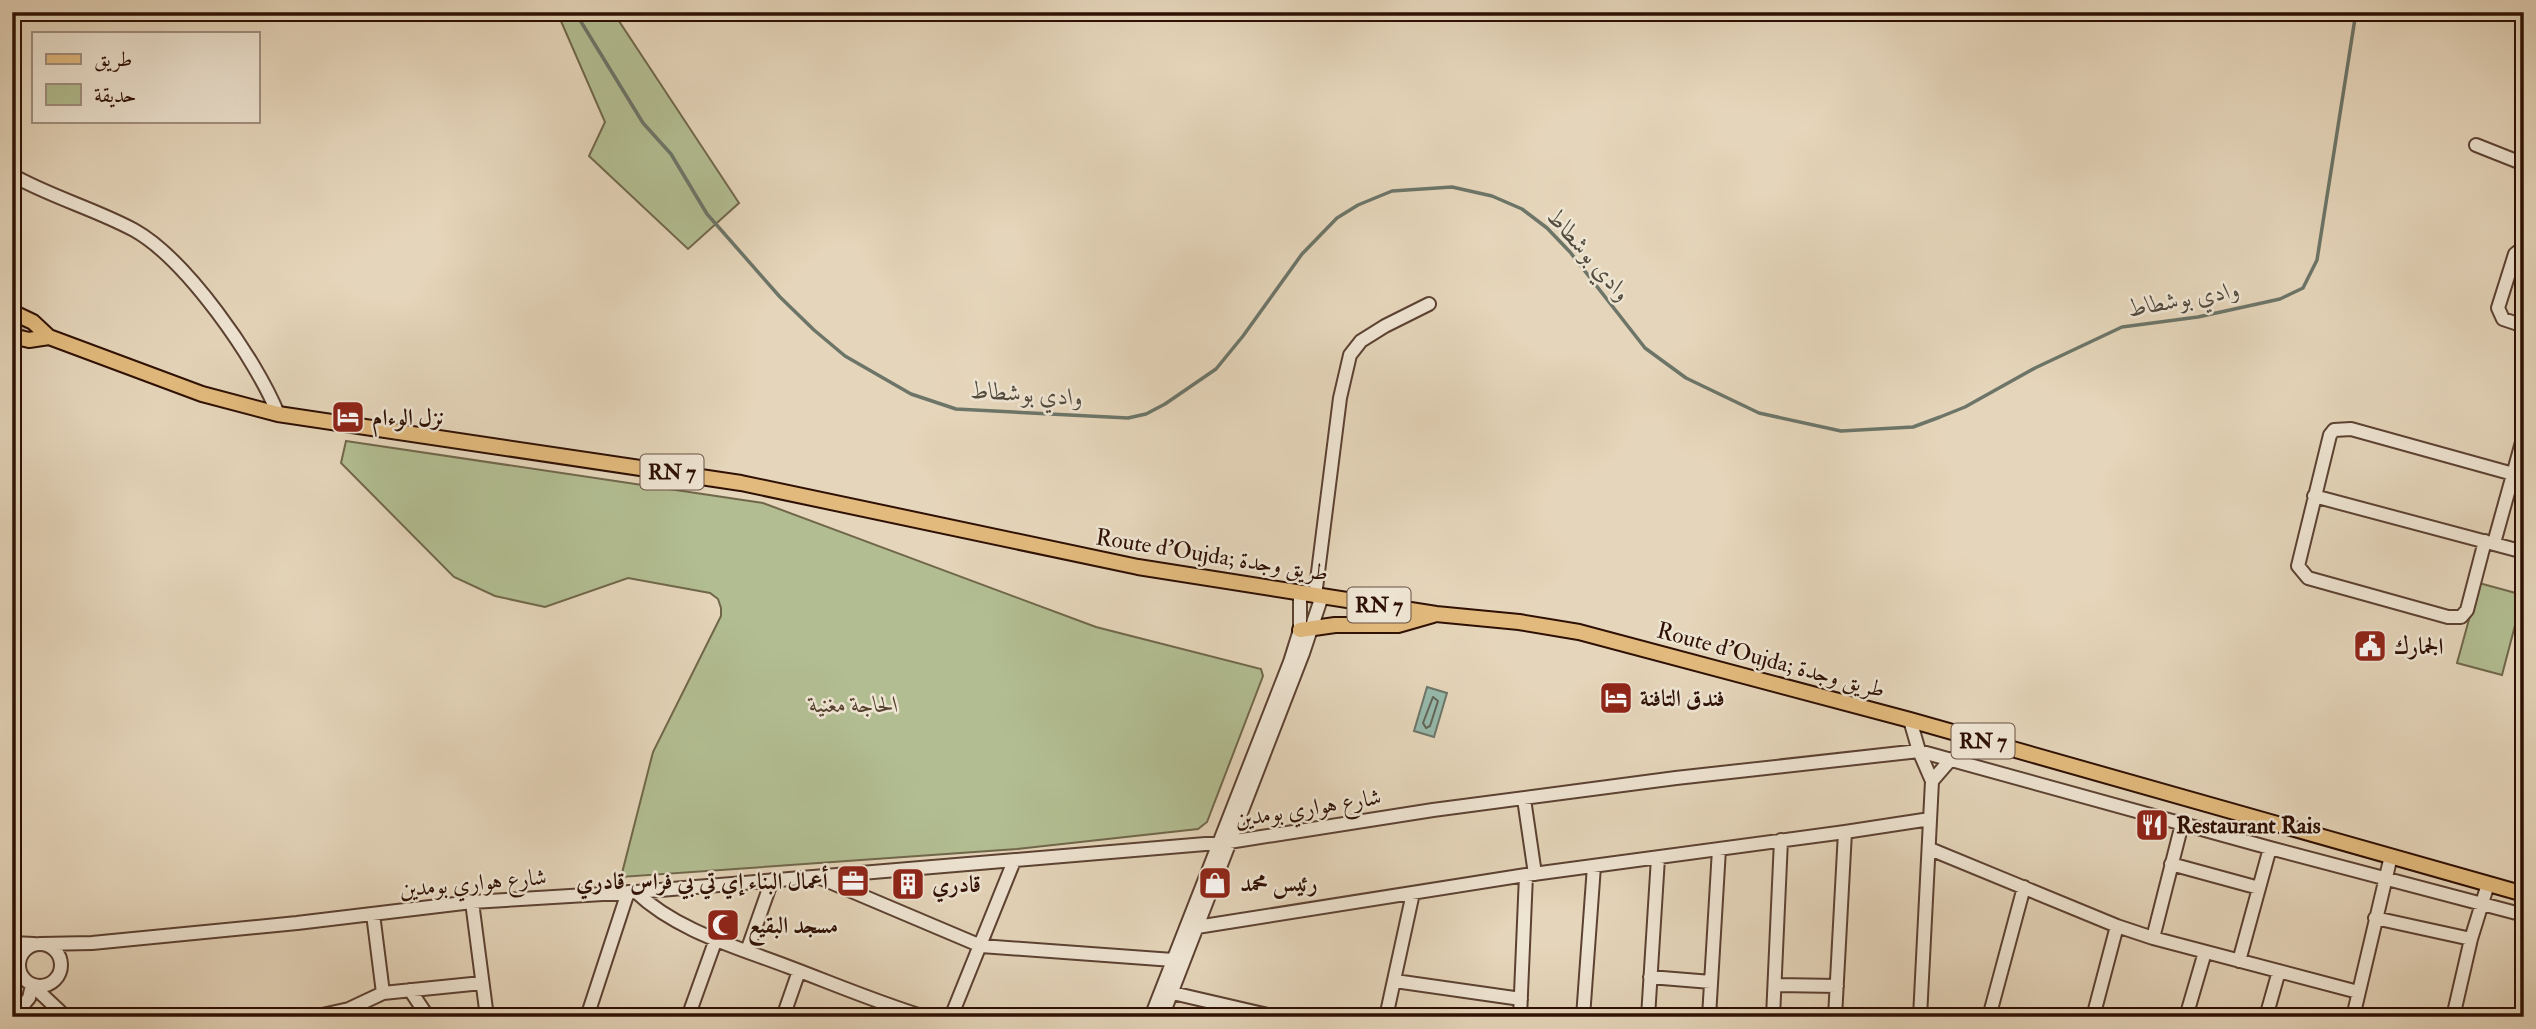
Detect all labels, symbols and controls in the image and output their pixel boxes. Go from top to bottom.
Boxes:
legend [32,32,259,122]
text: طريق [94,46,132,73]
text: حديقة [94,82,137,109]
water label: وادي بوشطاط [1538,202,1638,310]
water label: وادي بوشطاط [2126,274,2243,327]
water label: وادي بوشطاط [969,375,1085,416]
hotel icon: نزل الوءام [329,398,367,436]
place label: نزل الوءام [372,403,444,438]
road number: RN 7 [640,454,704,490]
street label: Route d'Oujda; طريق وجدة [1094,522,1330,588]
road number: RN 7 [1348,588,1410,622]
street label: Route d'Oujda; طريق وجدة [1654,616,1888,704]
public building icon: الجمارك [2351,627,2389,665]
place label: الجمارك [2394,632,2443,661]
hotel icon: فندق التافنة [1597,679,1635,717]
place label: فندق التافنة [1640,684,1725,713]
park label: الحاجة مغنية [807,690,899,719]
road number: RN 7 [1952,724,2014,758]
street label: شارع هواري بومدين [1233,782,1384,839]
restaurant icon: Restaurant Rais [2133,806,2171,844]
place label: Restaurant Rais [2176,811,2321,840]
street label: شارع هواري بومدين [398,862,548,909]
office icon: أعمال البناء إي تي بي فراس قادري [834,862,872,900]
shop icon: رئيس محمد [1196,864,1234,902]
place label: أعمال البناء إي تي بي فراس قادري [576,865,829,900]
building icon: قادري [889,865,927,903]
place label: رئيس محمد [1240,869,1318,899]
place label: قادري [932,870,981,903]
mosque icon: مسجد البقيع [704,906,742,944]
place label: مسجد البقيع [748,911,838,947]

